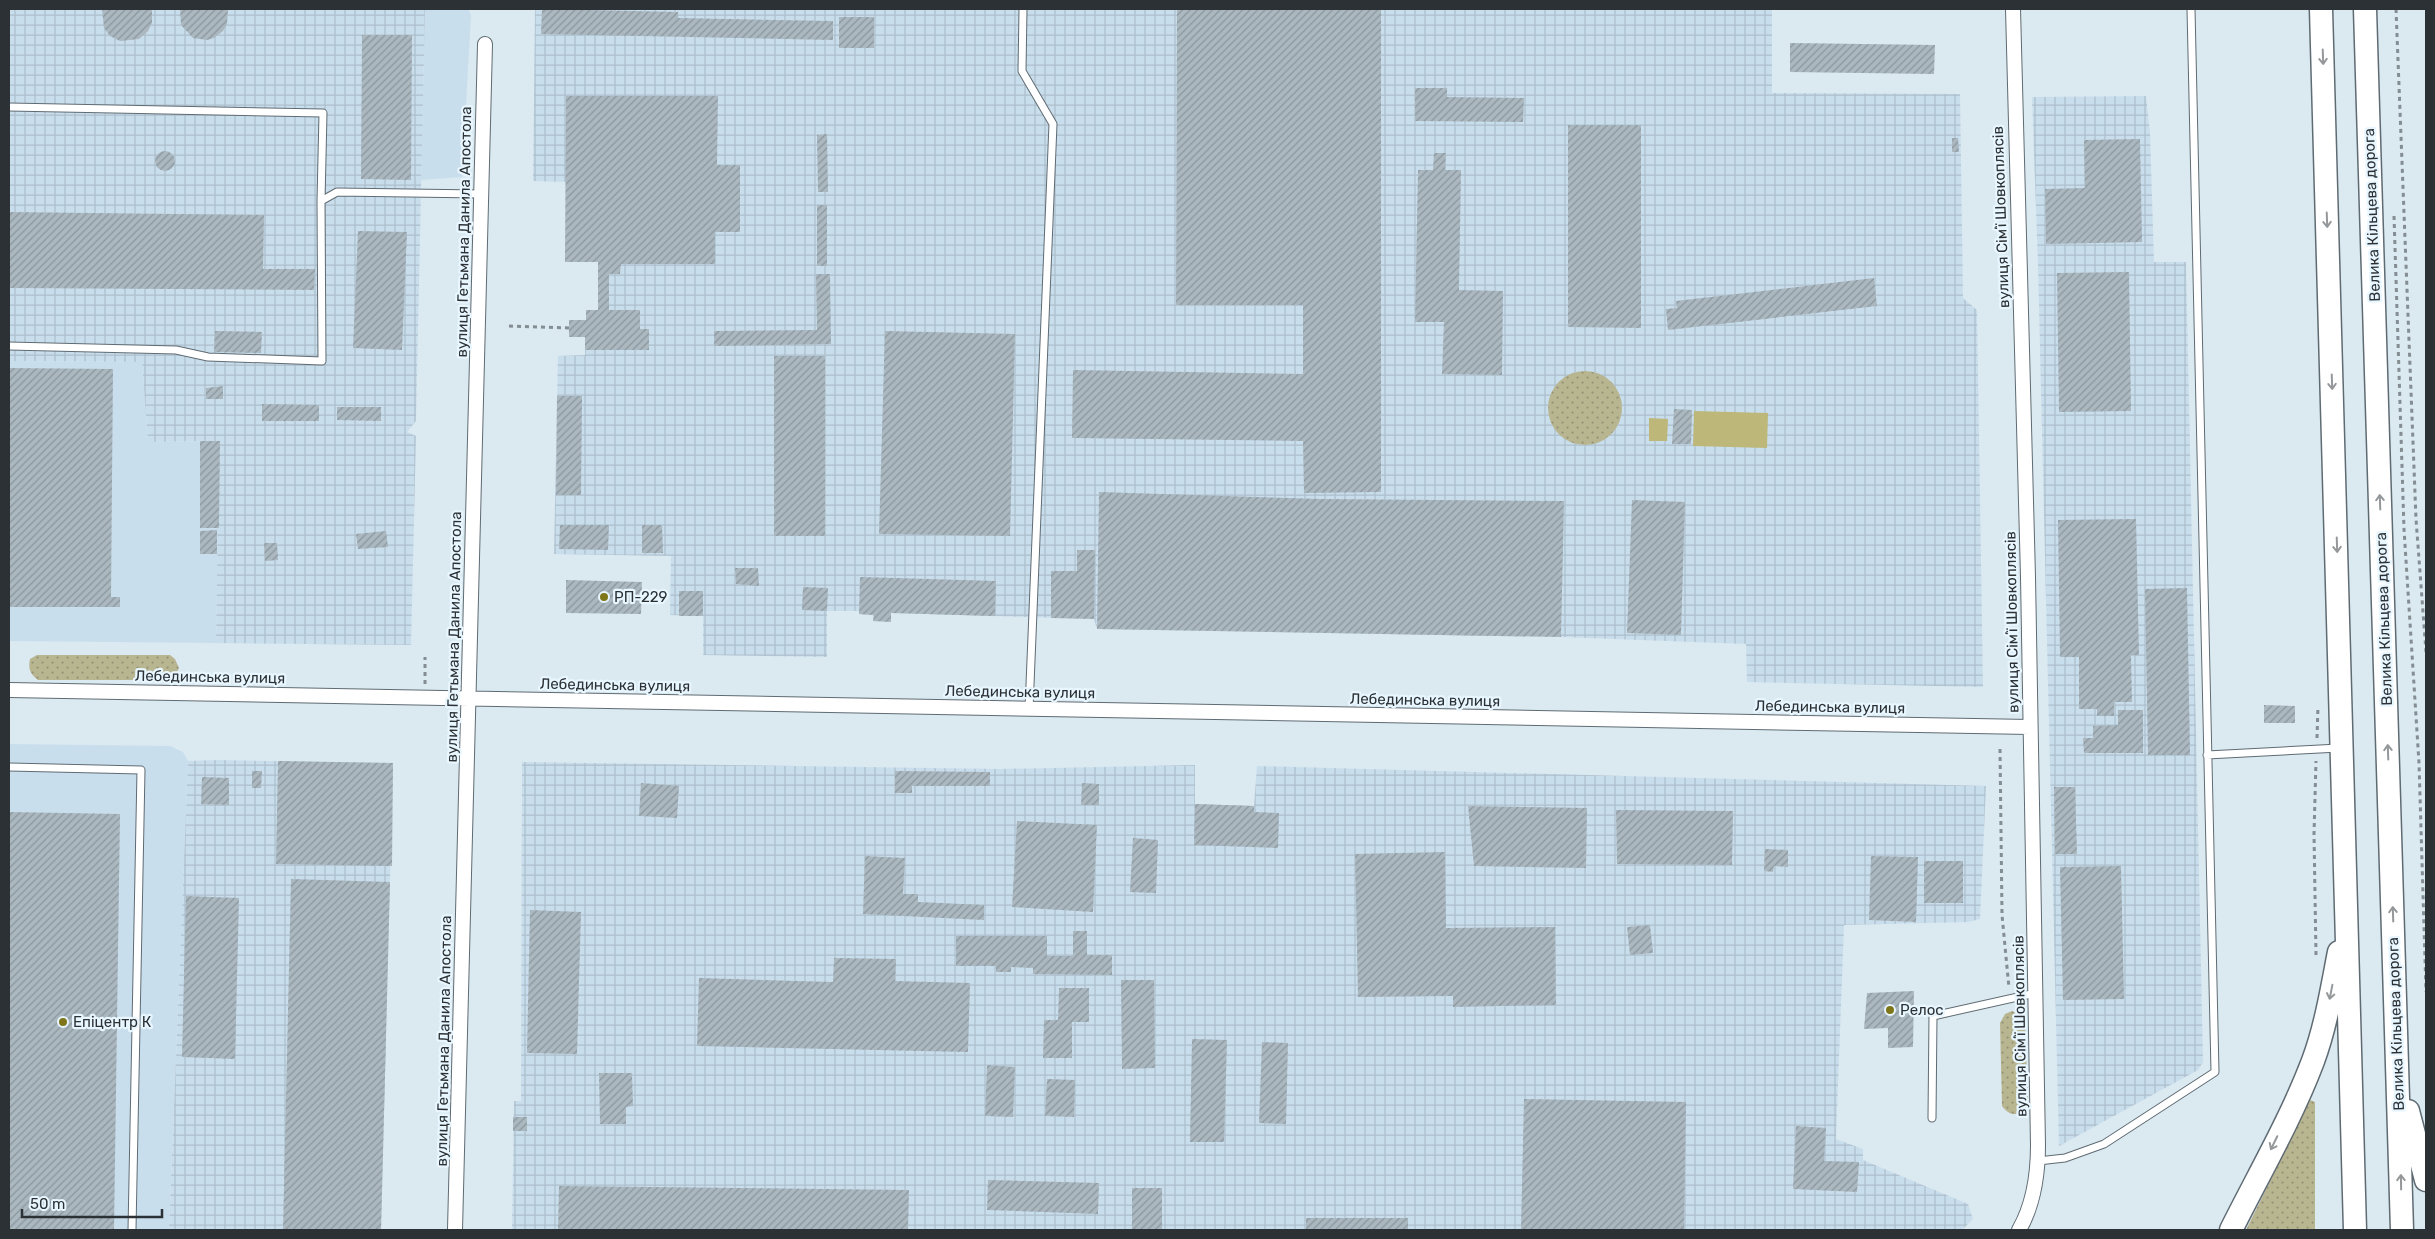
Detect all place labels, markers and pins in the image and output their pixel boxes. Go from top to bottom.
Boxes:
place label: РП-229 [614,588,668,606]
marker: РП-229 [598,591,610,603]
place label: Релос [1900,1001,1944,1019]
marker: Релос [1884,1004,1896,1016]
place label: Епіцентр К [73,1013,152,1031]
marker: Епіцентр К [57,1016,69,1028]

